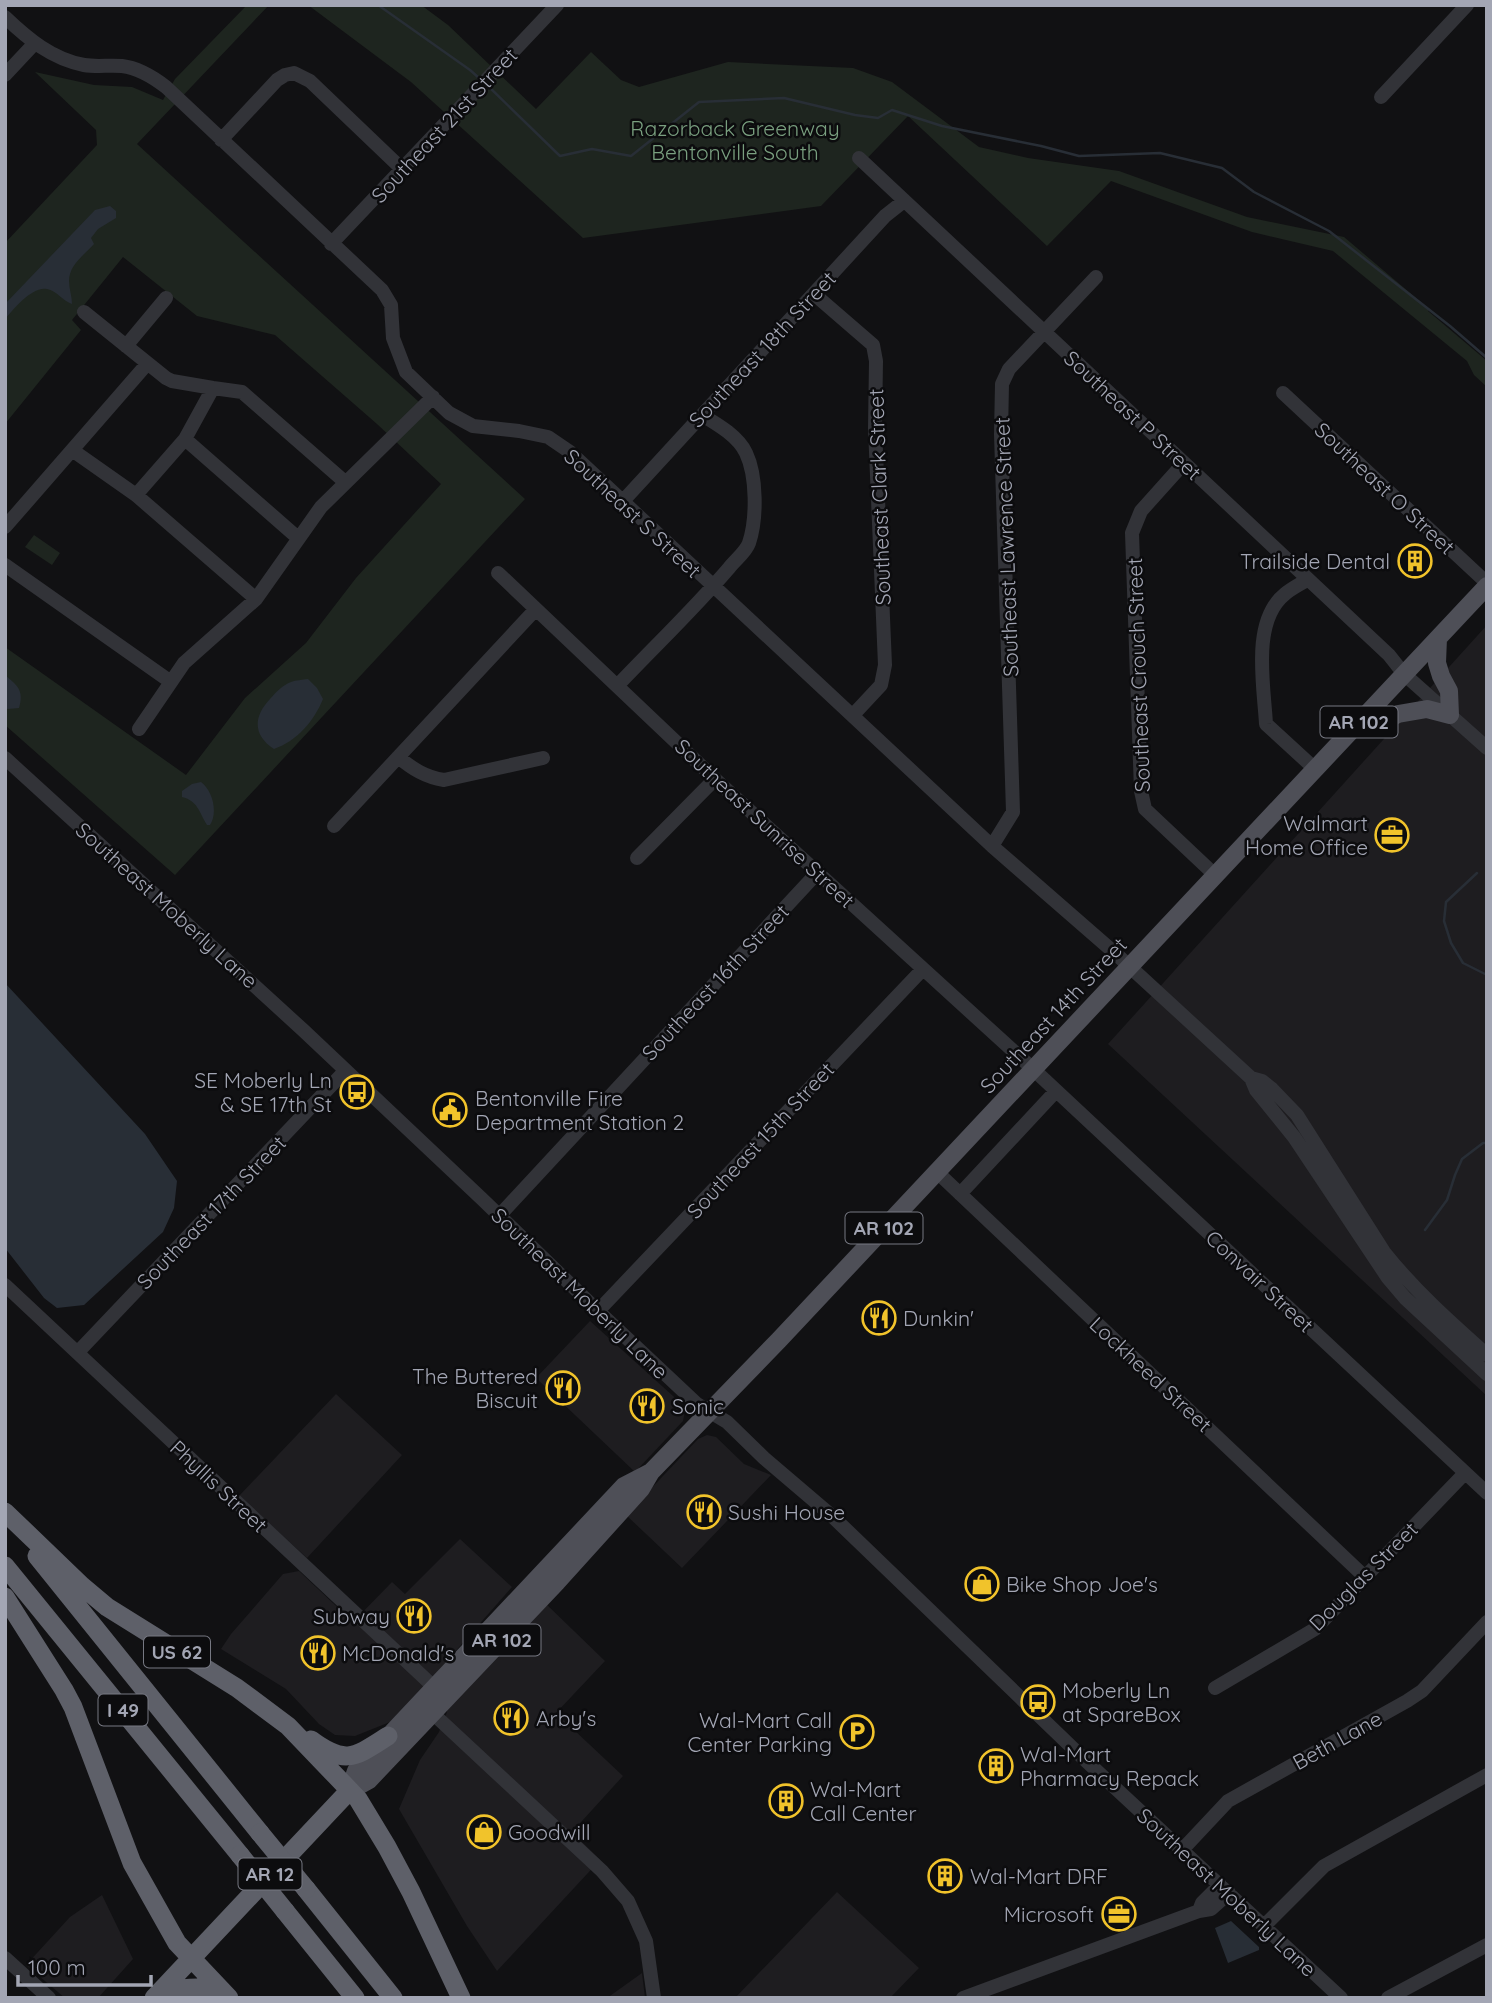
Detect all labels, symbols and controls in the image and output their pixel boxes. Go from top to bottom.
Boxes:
street label: Southeast 21st Street [365,42,523,208]
park label: Razorback Greenway Bentonville South [630,115,840,165]
street label: Southeast 18th Street [683,265,841,433]
street label: Southeast P Street [1059,345,1207,485]
street label: Southeast Clark Street [862,388,896,606]
street label: Southeast O Street [1310,416,1460,560]
street label: Southeast Lawrence Street [988,417,1024,677]
street label: Southeast S Street [559,443,707,583]
building icon: Trailside Dental [1396,542,1434,580]
place label: Trailside Dental [1240,548,1390,574]
street label: Southeast Crouch Street [1121,557,1155,793]
road number: AR 102 [1320,706,1398,737]
street label: Southeast Sunrise Street [670,733,860,913]
place label: Walmart Home Office [1245,810,1368,860]
street label: Southeast Moberly Lane [71,816,263,994]
office icon: Walmart Home Office [1373,816,1411,854]
street label: Southeast 16th Street [636,898,794,1066]
street label: Southeast 14th Street [974,932,1132,1098]
street label: Southeast 15th Street [681,1056,839,1224]
place label: SE Moberly Ln & SE 17th St [194,1067,332,1117]
bus stop icon: SE Moberly Ln & SE 17th St [338,1073,376,1111]
place label: Bentonville Fire Department Station 2 [475,1085,684,1135]
public building icon: Bentonville Fire Department Station 2 [431,1091,469,1129]
street label: Southeast 17th Street [131,1130,291,1294]
street label: Southeast Moberly Lane [486,1202,674,1384]
road number: AR 102 [846,1212,922,1244]
street label: Convair Street [1201,1224,1319,1338]
restaurant icon: Dunkin' [860,1299,898,1337]
place label: Dunkin' [903,1305,974,1331]
street label: Lockheed Street [1085,1311,1217,1437]
place label: The Buttered Biscuit [412,1363,538,1413]
restaurant icon: The Buttered Biscuit [544,1369,582,1407]
restaurant icon: Sonic [628,1387,666,1425]
place label: Sonic [672,1393,724,1419]
street label: Phyllis Street [165,1434,273,1538]
restaurant icon: Sushi House [685,1493,723,1531]
place label: Sushi House [728,1499,845,1525]
street label: Douglas Street [1303,1516,1423,1636]
shop icon: Bike Shop Joe's [963,1565,1001,1603]
place label: Bike Shop Joe's [1006,1571,1158,1597]
restaurant icon: Subway [395,1597,433,1635]
place label: Subway [313,1603,390,1629]
road number: AR 102 [463,1624,540,1656]
restaurant icon: McDonald's [299,1634,337,1672]
road number: US 62 [144,1636,210,1668]
place label: McDonald's [342,1640,454,1666]
place label: Moberly Ln at SpareBox [1062,1677,1181,1727]
bus stop icon: Moberly Ln at SpareBox [1019,1683,1057,1721]
road number: I 49 [99,1694,148,1726]
restaurant icon: Arby's [492,1699,530,1737]
place label: Arby's [536,1705,596,1731]
street label: Beth Lane [1288,1705,1386,1775]
place label: Wal-Mart Call Center Parking [687,1707,832,1757]
parking icon: Wal-Mart Call Center Parking [838,1713,876,1751]
place label: Wal-Mart Pharmacy Repack [1020,1741,1199,1791]
building icon: Wal-Mart Pharmacy Repack [977,1747,1015,1785]
place label: Wal-Mart Call Center [810,1776,917,1826]
building icon: Wal-Mart Call Center [767,1782,805,1820]
street label: Southeast Moberly Lane [1132,1802,1322,1982]
shop icon: Goodwill [465,1813,503,1851]
place label: Goodwill [508,1819,591,1845]
building icon: Wal-Mart DRF [926,1857,964,1895]
road number: AR 12 [238,1858,302,1890]
place label: Wal-Mart DRF [970,1863,1108,1889]
office icon: Microsoft [1100,1895,1138,1933]
place label: Microsoft [1004,1901,1094,1927]
scale bar [18,1944,150,1988]
text: 100 m [28,1954,86,1980]

